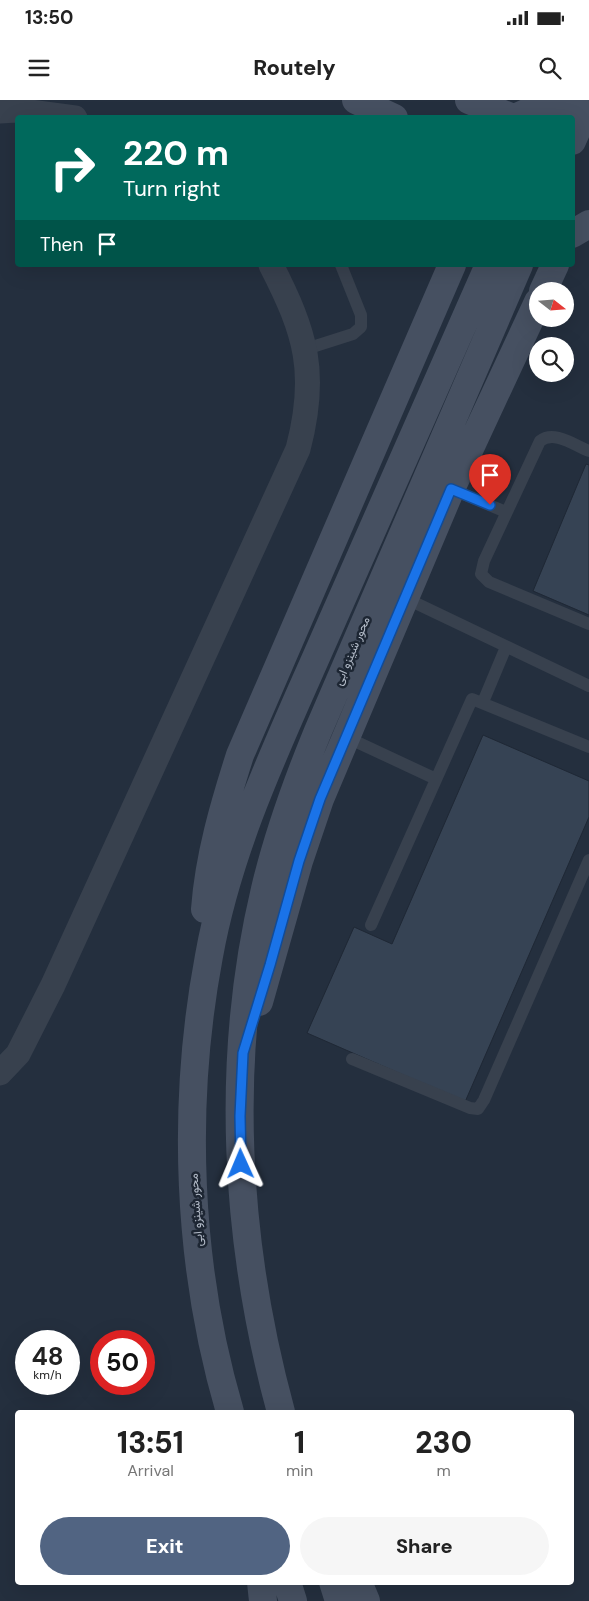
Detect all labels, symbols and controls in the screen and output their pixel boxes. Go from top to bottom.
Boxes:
text: 13:50 [25,5,73,30]
text: Routely [253,53,336,82]
icon: menu [25,54,53,82]
icon: search [536,54,564,82]
text: 220 m [123,130,229,176]
icon: right [40,135,105,200]
text: Turn right [123,174,220,203]
icon: arrive [93,230,121,258]
text: Then [40,232,83,257]
north arrow [529,282,574,328]
map controls [529,282,574,382]
button: search [529,337,574,382]
pin [469,454,511,505]
icon: arrive [476,461,504,489]
street label: محور شينزو ابى [330,614,374,688]
position arrow [214,1137,266,1189]
street label: محور شينزو ابى [185,1173,207,1247]
speed limit sign: 50 [90,1330,155,1395]
text: 48 [31,1340,64,1373]
text: km/h [33,1367,62,1383]
text: 13:51 [117,1423,184,1462]
text: 1 [294,1423,305,1462]
text: 230 [415,1423,472,1462]
text: Arrival [127,1460,174,1481]
text: min [286,1460,313,1481]
text: m [436,1460,451,1481]
button: Exit [40,1517,290,1575]
button: Share [300,1517,549,1575]

